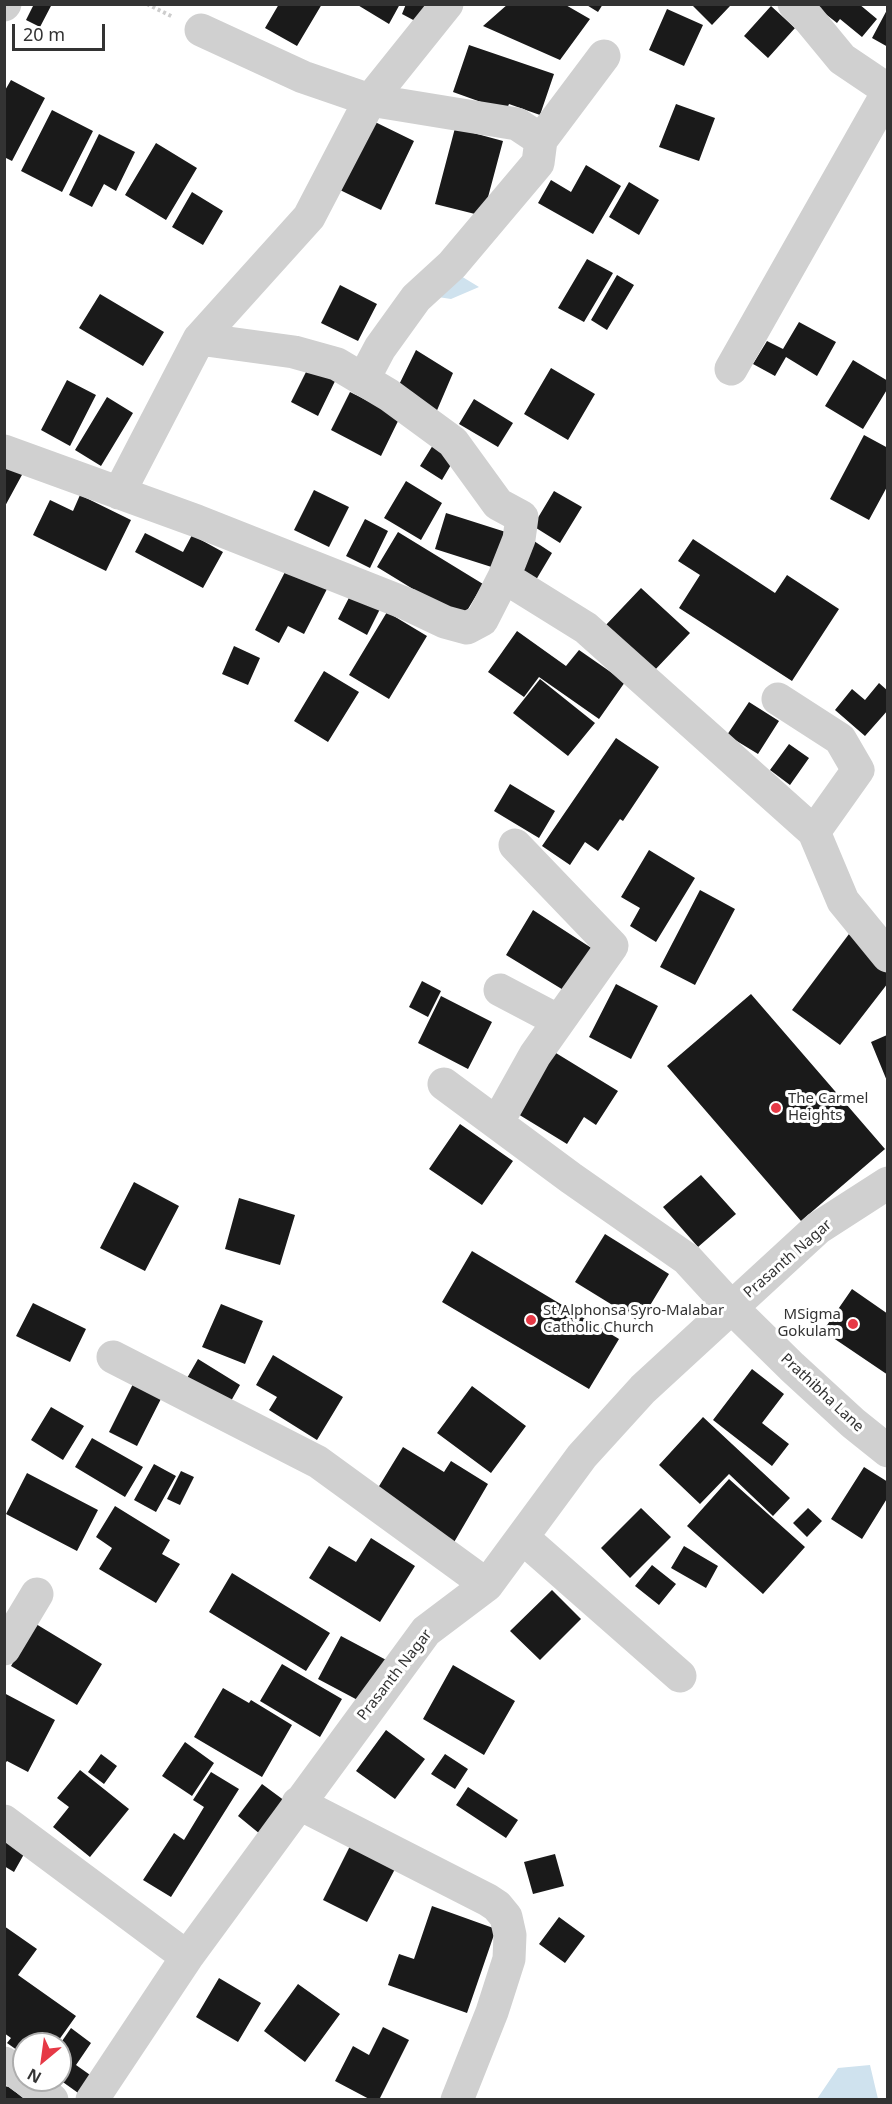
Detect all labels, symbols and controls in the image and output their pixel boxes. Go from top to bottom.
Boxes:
scale bar [15,12,108,50]
text: 20 m [23,22,65,46]
place label: The Carmel Heights [788,1090,868,1125]
marker: The Carmel Heights [769,1101,783,1115]
street label: Prasanth Nagar [740,1216,836,1302]
place label: St Alphonsa Syro-Malabar Catholic Church [543,1302,724,1337]
place label: MSigma Gokulam [777,1306,841,1341]
marker: St Alphonsa Syro-Malabar Catholic Church [524,1313,538,1327]
marker: MSigma Gokulam [846,1317,860,1331]
street label: Prathibha Lane [777,1350,867,1436]
street label: Prasanth Nagar [354,1626,436,1724]
north arrow [12,2032,72,2092]
text: N [23,2063,45,2089]

